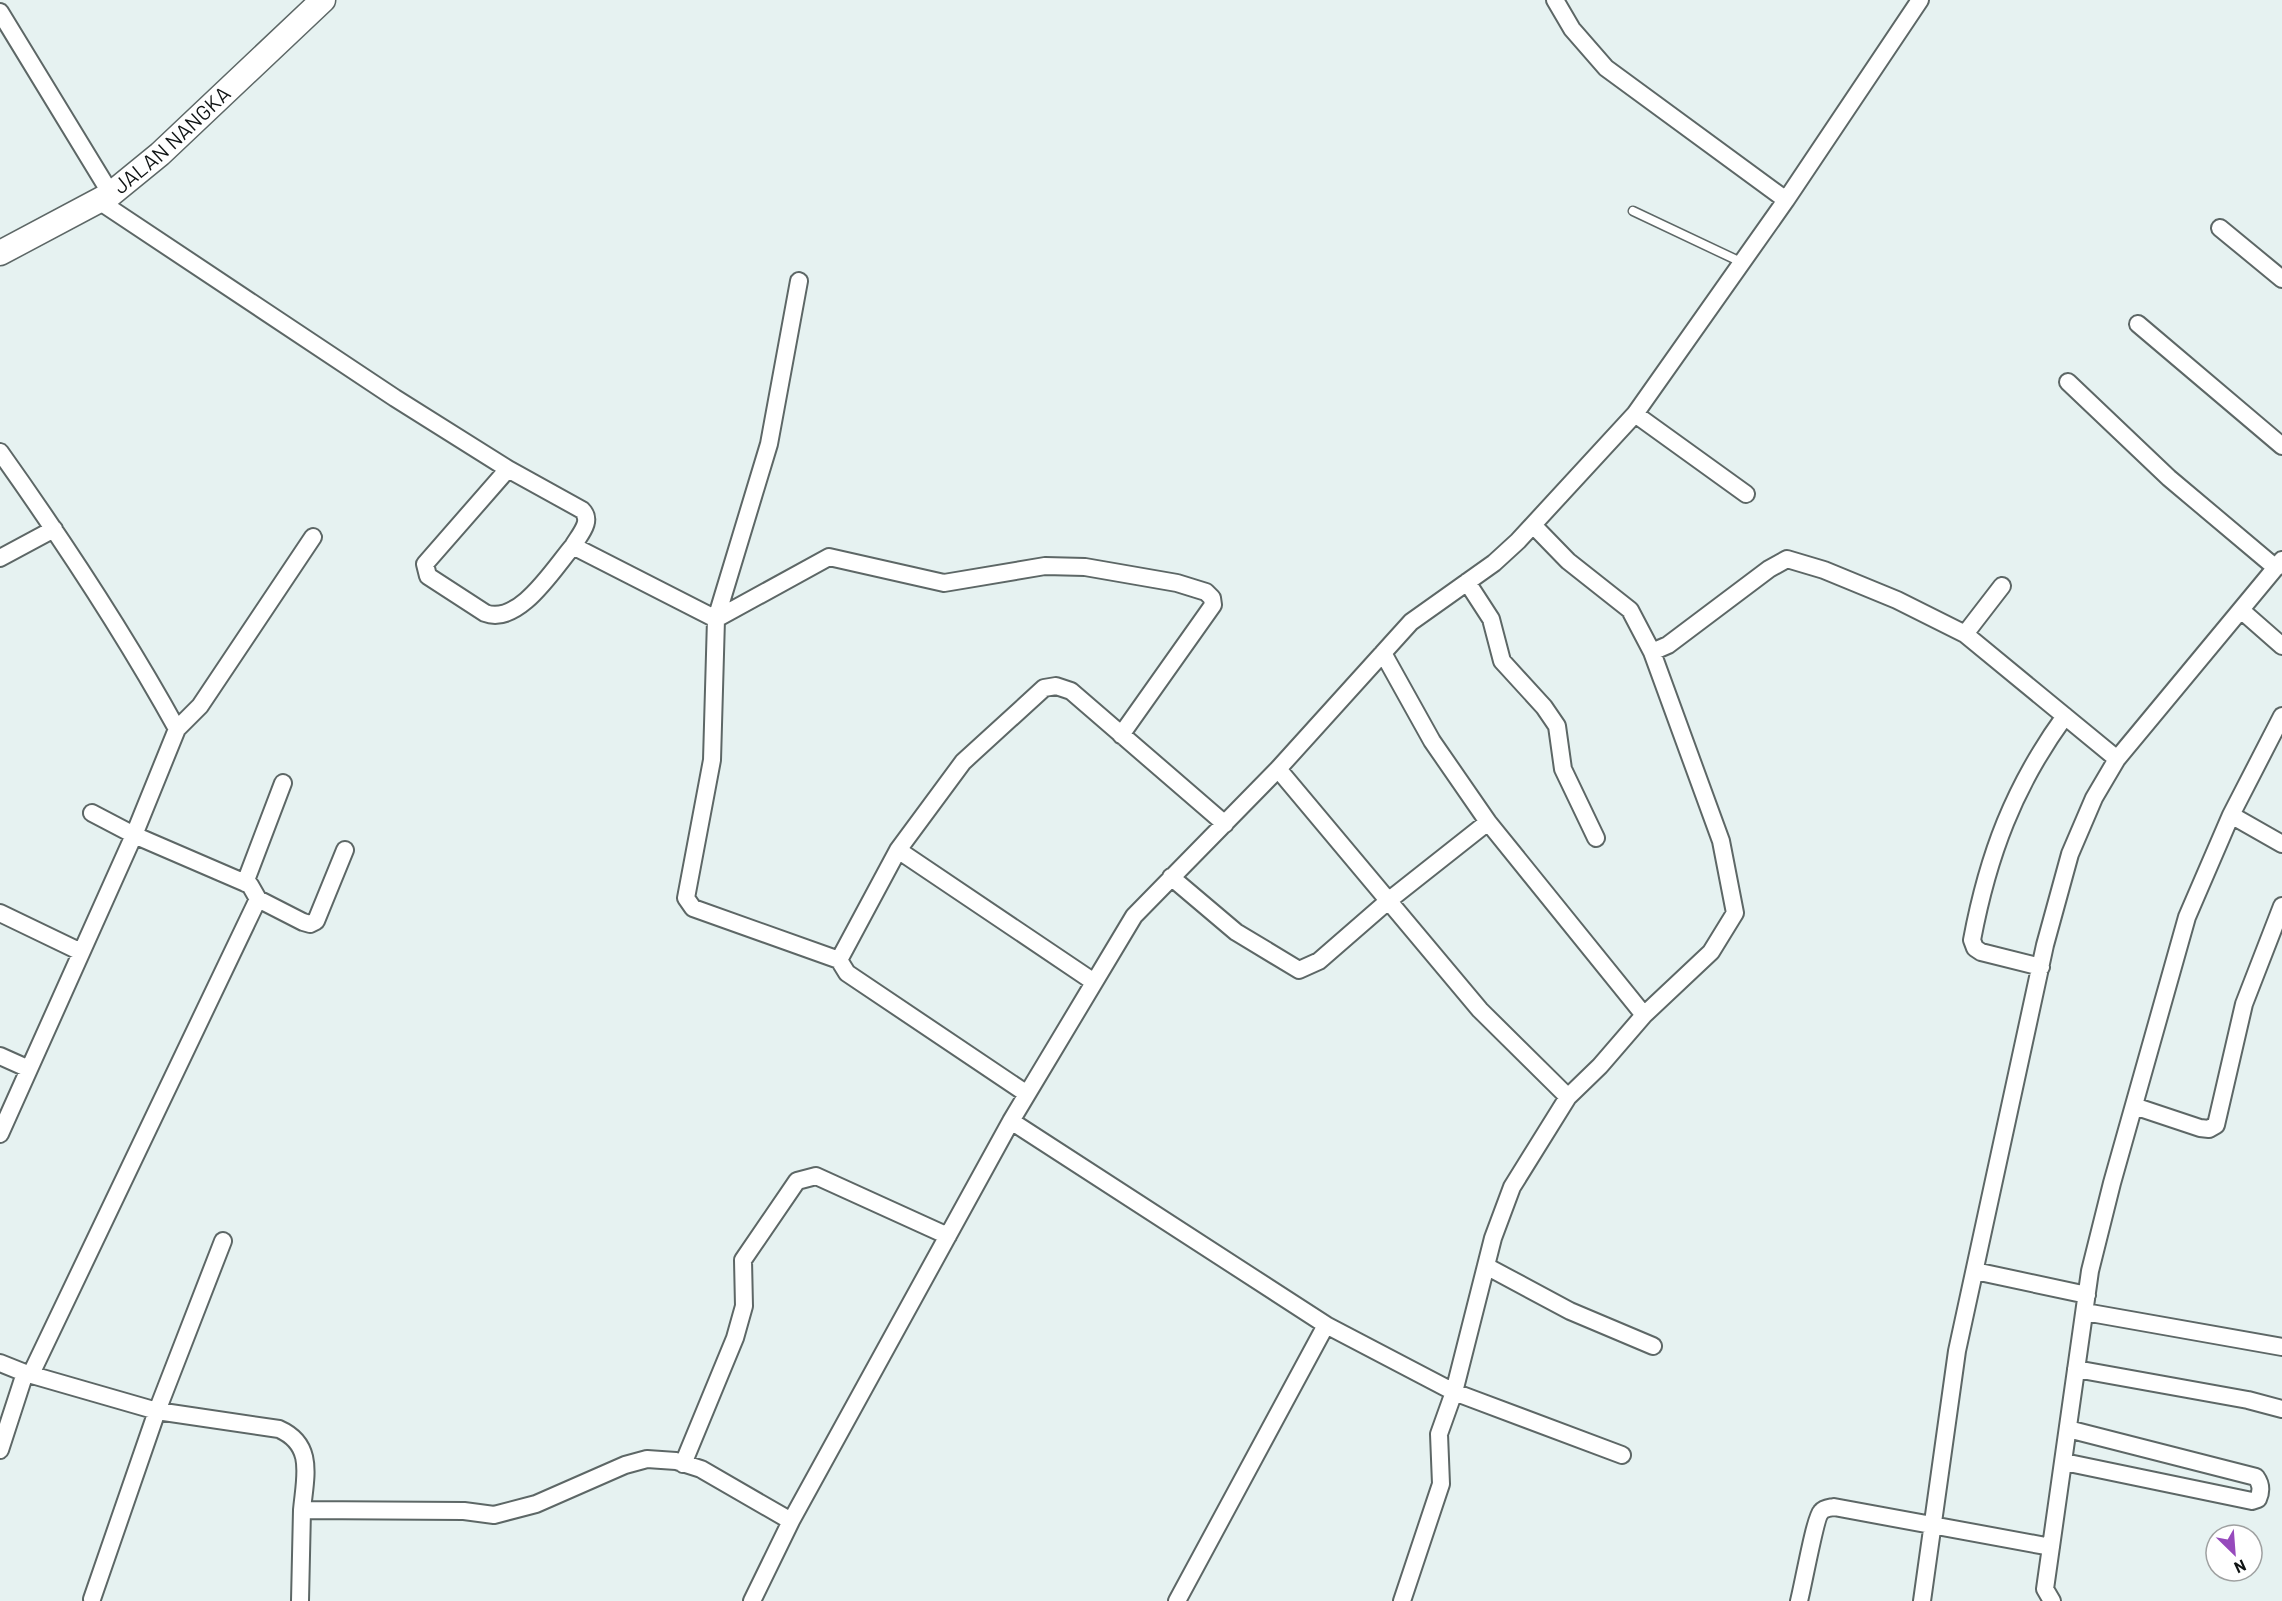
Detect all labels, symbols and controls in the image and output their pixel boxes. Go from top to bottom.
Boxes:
street label: JALAN NANGKA [107,80,235,198]
north arrow [2204,1523,2264,1583]
text: N [2232,1556,2249,1578]

